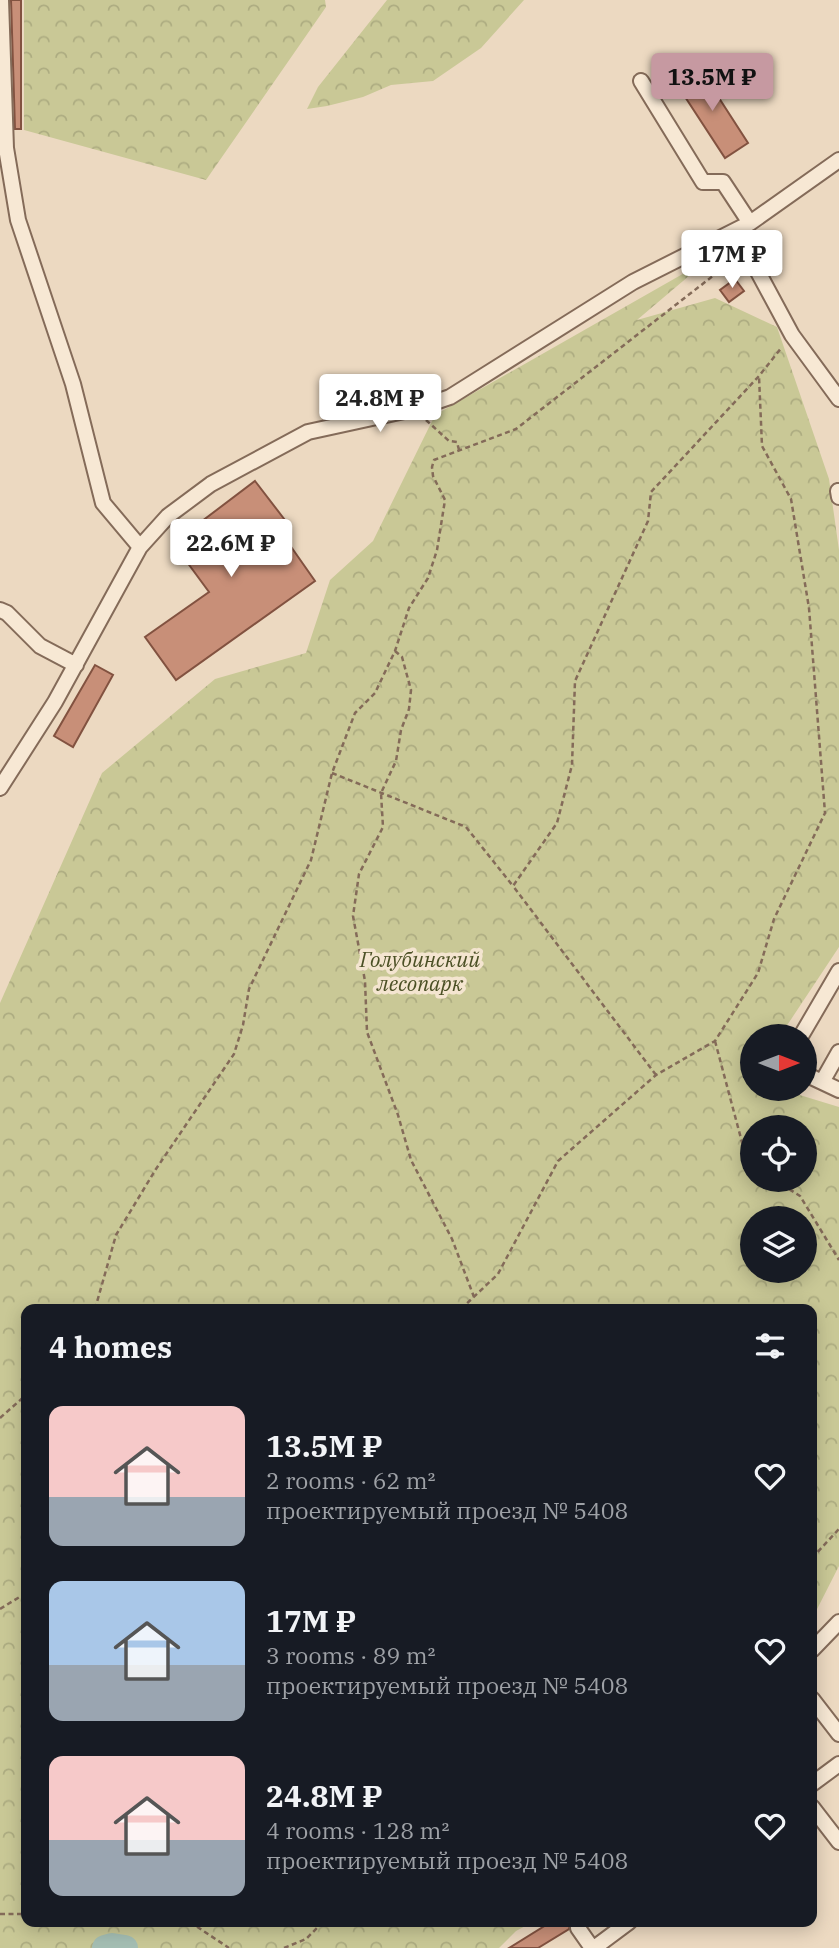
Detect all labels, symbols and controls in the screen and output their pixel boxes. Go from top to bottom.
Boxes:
pin: 13.5M ₽ [647,54,777,113]
text: 13.5M ₽ [667,61,757,91]
pin: 17M ₽ [683,230,781,290]
text: 17M ₽ [697,238,767,268]
pin: 24.8M ₽ [315,374,445,434]
text: 24.8M ₽ [335,382,425,412]
pin: 22.6M ₽ [166,520,296,579]
text: 22.6M ₽ [186,527,276,557]
park label: Голубинский лесопарк [359,945,480,997]
north arrow [740,1024,817,1101]
map controls [740,1024,817,1283]
button: locate [740,1115,817,1192]
button: layers [740,1206,817,1283]
text: 4 homes [49,1327,172,1366]
icon: filters [751,1327,789,1365]
text: 13.5M ₽ [266,1426,383,1465]
icon: home [105,1434,189,1518]
icon: heart [751,1457,789,1495]
text: 2 rooms · 62 m² [266,1465,436,1495]
text: проектируемый проезд № 5408 [266,1495,628,1525]
text: 17M ₽ [266,1601,356,1640]
icon: home [105,1609,189,1693]
icon: heart [751,1632,789,1670]
text: 3 rooms · 89 m² [266,1640,436,1670]
text: проектируемый проезд № 5408 [266,1670,628,1700]
text: 24.8M ₽ [266,1776,383,1815]
icon: home [105,1784,189,1868]
icon: heart [751,1807,789,1845]
text: 4 rooms · 128 m² [266,1815,449,1845]
text: проектируемый проезд № 5408 [266,1845,628,1875]

